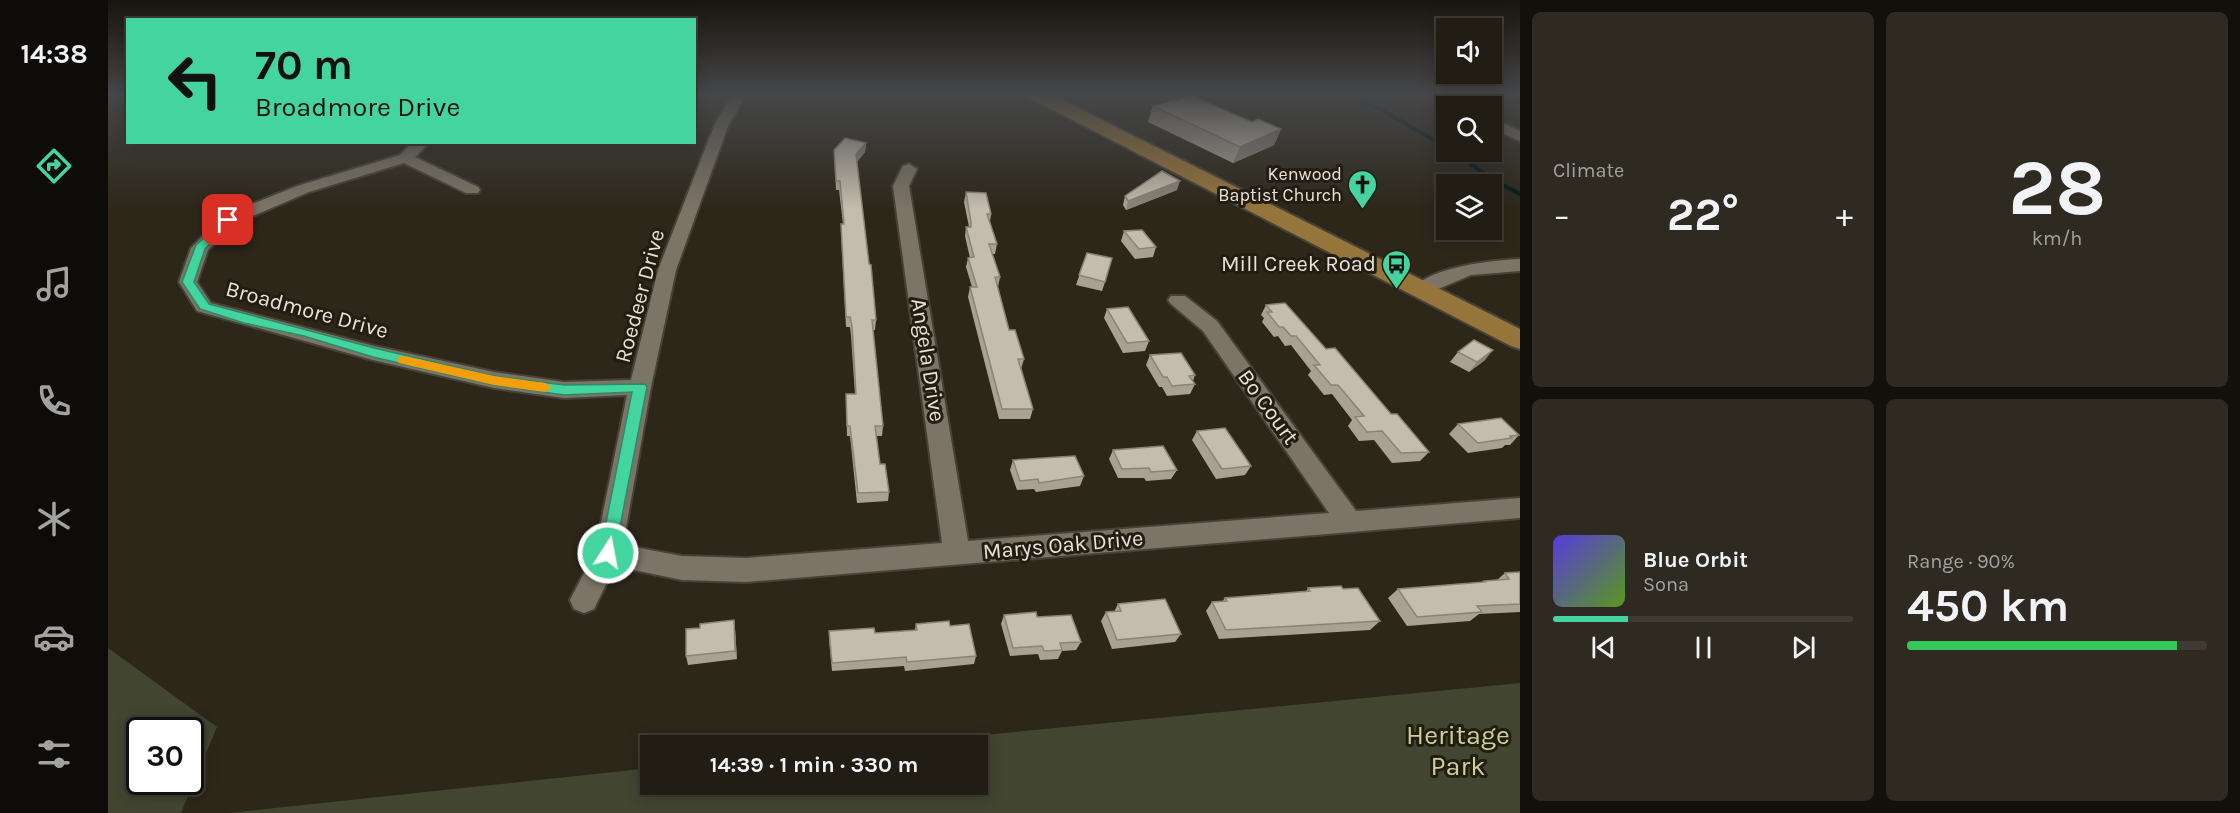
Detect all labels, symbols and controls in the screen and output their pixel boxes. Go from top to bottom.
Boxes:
map controls [1436,18,1502,240]
button: sound [1436,18,1502,84]
text: 14:38 [20,38,88,70]
text: 70 m [255,40,353,90]
icon: left [156,42,234,120]
text: Broadmore Drive [255,91,460,123]
button: search [1436,96,1502,162]
text: 28 [2008,142,2106,234]
icon: directions [33,145,75,187]
text: Climate [1553,159,1624,182]
place label: Kenwood Baptist Church [1218,163,1342,206]
church icon: Kenwood Baptist Church [1347,168,1379,210]
button: layers [1436,174,1502,240]
text: 22° [1667,189,1739,241]
pin [202,194,253,245]
text: − [1553,196,1570,234]
text: + [1836,196,1853,234]
icon: arrive [211,203,244,236]
street label: Roedeer Drive [610,226,670,366]
text: km/h [2032,227,2082,250]
bus stop icon: Mill Creek Road [1381,248,1413,290]
place label: Mill Creek Road [1221,251,1376,277]
icon: music [33,263,75,305]
street label: Broadmore Drive [223,276,391,344]
street label: Angela Drive [905,296,951,424]
street label: Bo Court [1232,365,1304,449]
icon: phone [33,380,75,422]
icon: climate [33,498,75,540]
position arrow [576,521,640,585]
street label: Marys Oak Drive [982,525,1144,565]
text: Blue Orbit [1643,547,1748,573]
text: Range · 90% [1907,550,2015,573]
text: Sona [1643,573,1689,596]
text: 450 km [1907,580,2069,632]
icon: car [33,616,75,658]
icon: previous [1587,631,1620,664]
icon: pause [1687,631,1720,664]
icon: next [1787,631,1820,664]
speed limit sign: 30 [126,717,204,795]
park label: Heritage Park [1406,719,1510,782]
icon: filters [33,733,75,775]
text: 14:39 · 1 min · 330 m [710,752,918,778]

